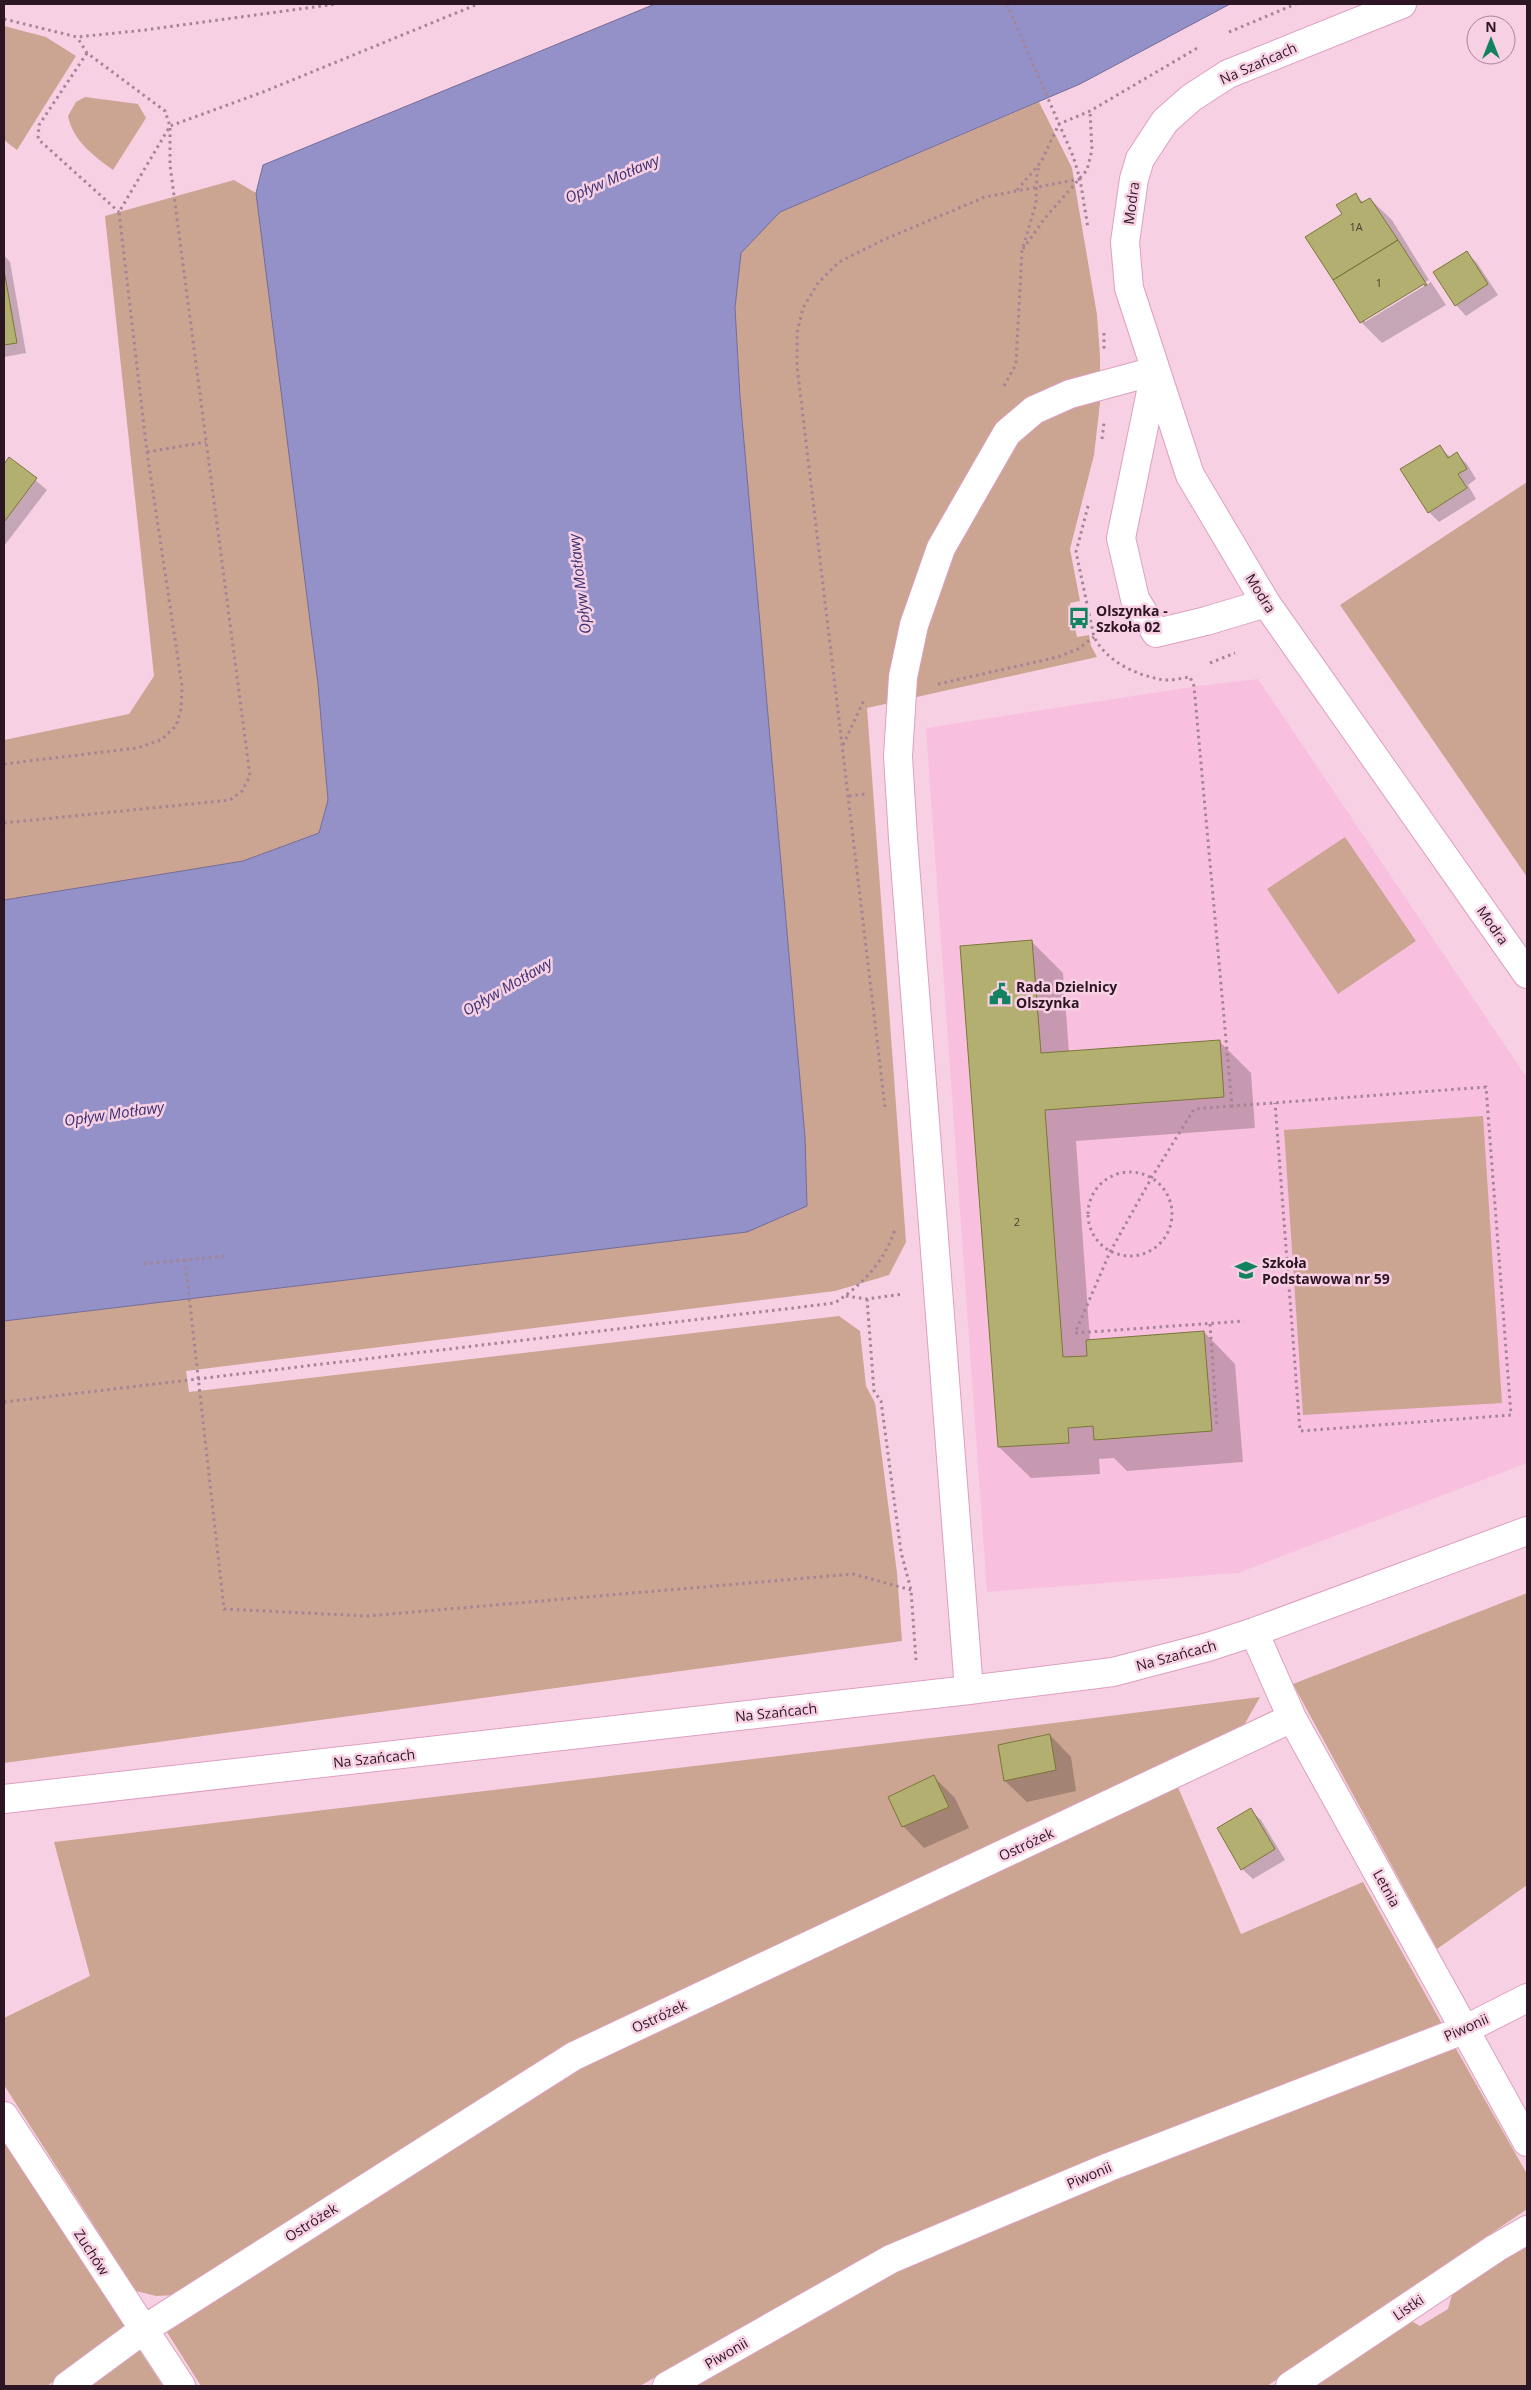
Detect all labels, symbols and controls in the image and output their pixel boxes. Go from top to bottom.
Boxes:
north arrow [1466,15,1516,65]
text: N [1485,17,1497,36]
street label: Na Szańcach [1217,38,1299,88]
water label: Opływ Motławy [562,149,663,207]
street label: Modra [1119,180,1143,226]
house number: 1A [1349,219,1363,234]
house number: 1 [1376,275,1382,290]
water label: Opływ Motławy [563,532,595,635]
street label: Modra [1242,570,1280,616]
place label: Olszynka - Szkoła 02 [1096,601,1168,636]
bus stop icon: Olszynka - Szkoła 02 [1066,605,1092,631]
street label: Modra [1473,902,1513,948]
water label: Opływ Motławy [458,952,557,1020]
place label: Rada Dzielnicy Olszynka [1016,977,1117,1012]
public building icon: Rada Dzielnicy Olszynka [987,981,1013,1007]
water label: Opływ Motławy [63,1096,166,1130]
house number: 2 [1014,1214,1020,1229]
place label: Szkoła Podstawowa nr 59 [1262,1253,1390,1288]
school or university icon: Szkoła Podstawowa nr 59 [1233,1257,1259,1283]
street label: Na Szańcach [1134,1635,1218,1675]
street label: Na Szańcach [734,1698,818,1726]
street label: Na Szańcach [332,1744,416,1772]
street label: Ostróżek [995,1823,1057,1865]
street label: Letnia [1369,1866,1405,1910]
street label: Ostróżek [628,1995,690,2037]
street label: Piwonii [1441,2009,1491,2045]
street label: Piwonii [1064,2157,1114,2193]
street label: Ostróżek [281,2198,341,2246]
street label: Zuchów [70,2225,114,2279]
street label: Listki [1389,2290,1427,2324]
street label: Piwonii [701,2333,751,2373]

